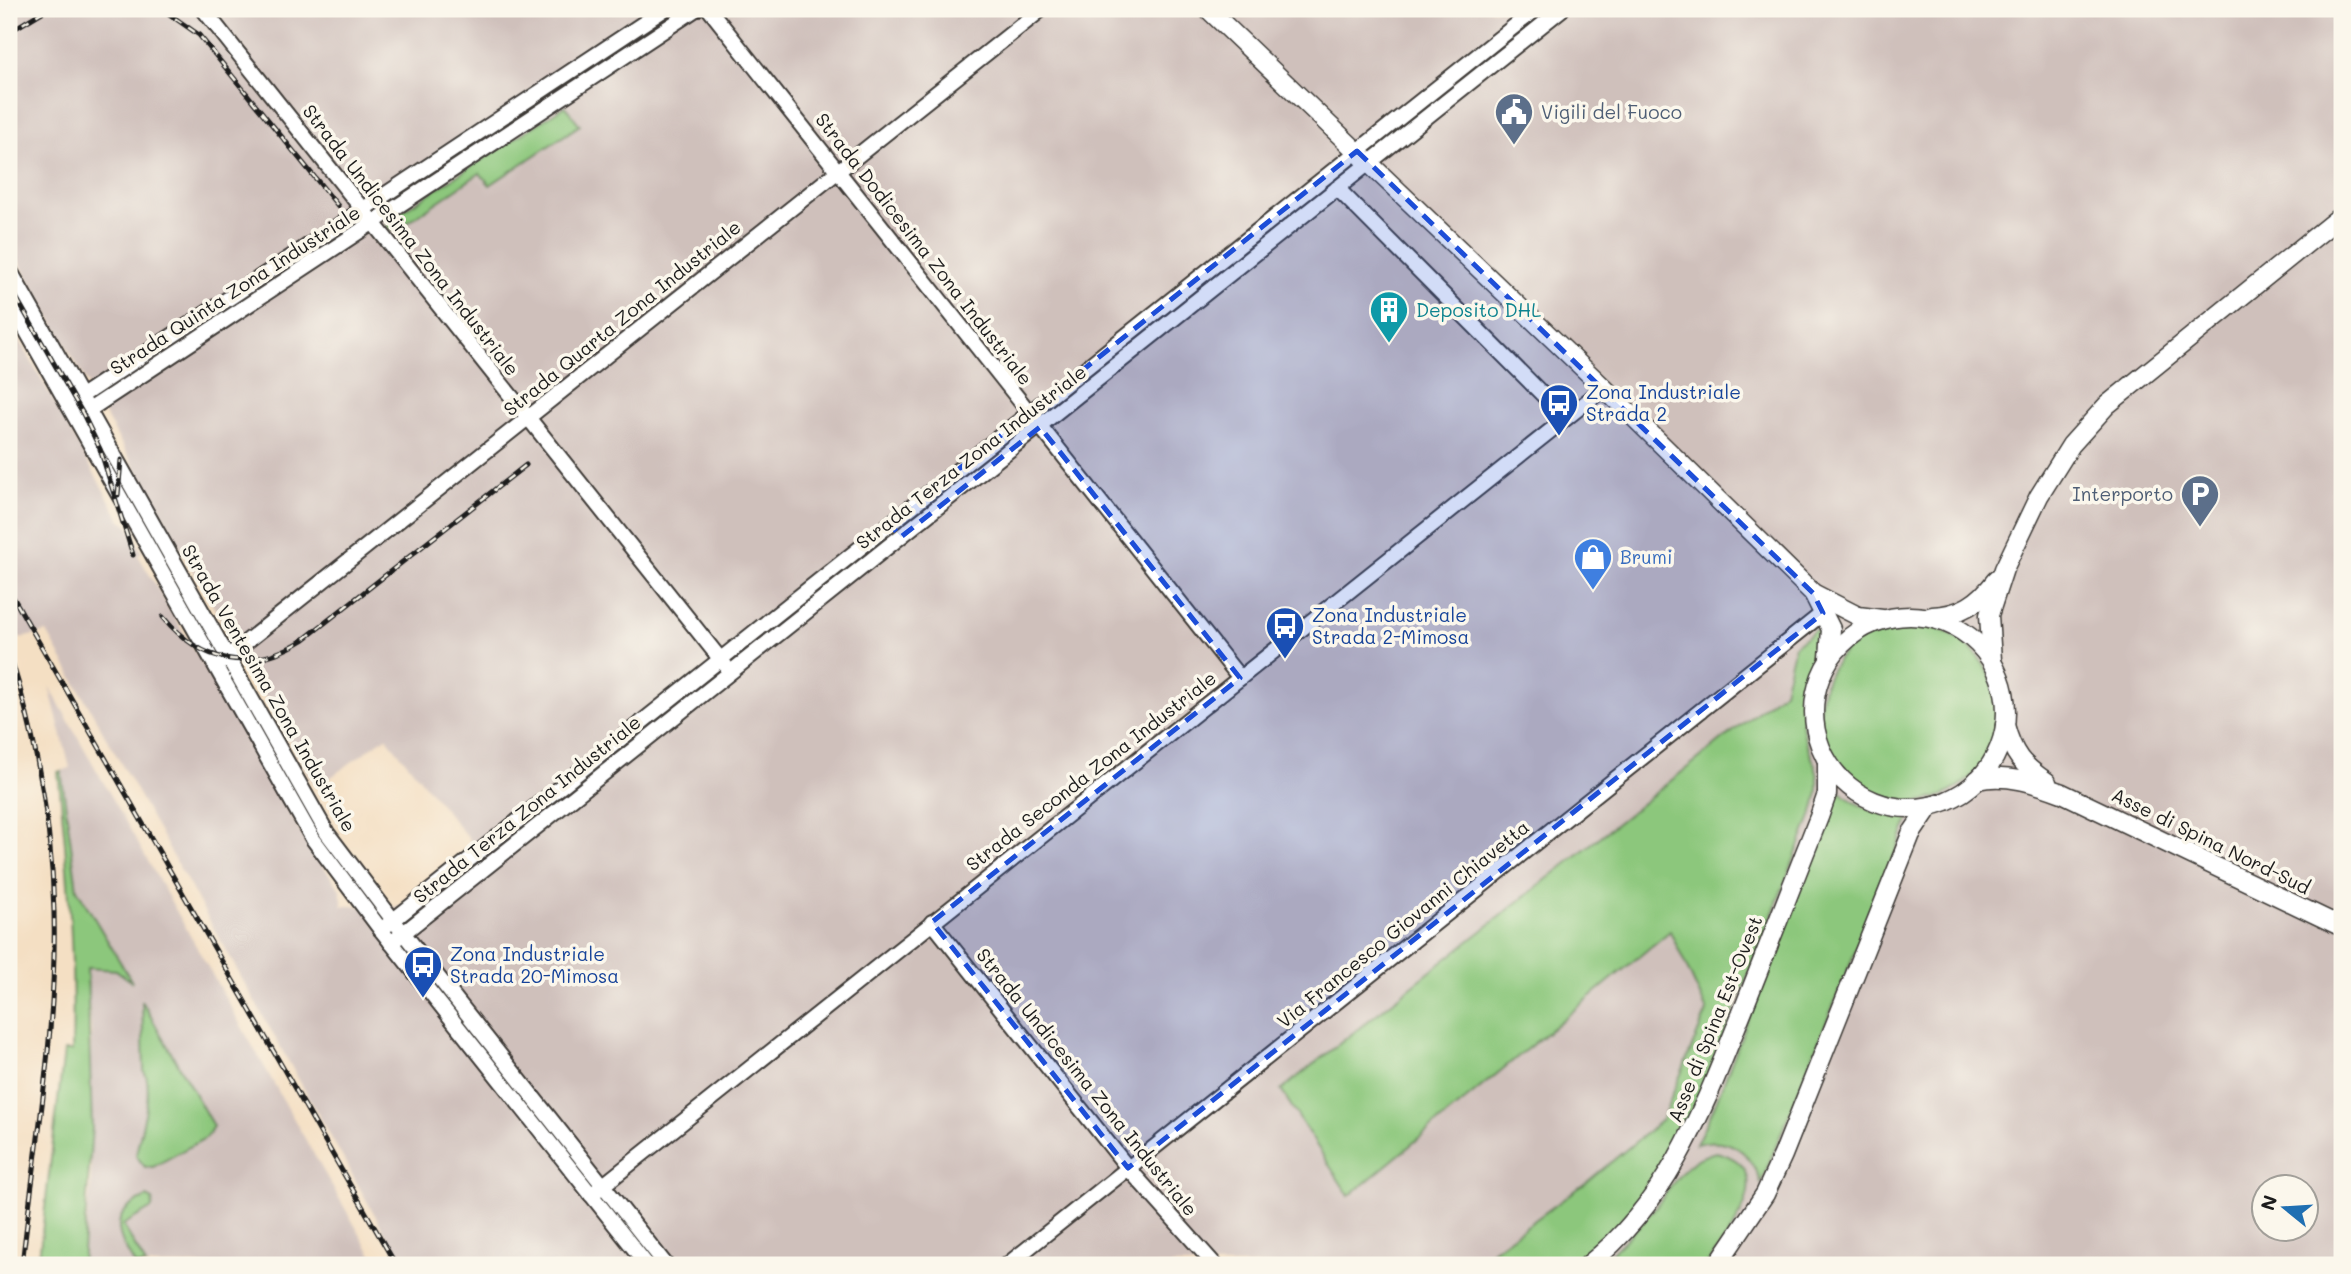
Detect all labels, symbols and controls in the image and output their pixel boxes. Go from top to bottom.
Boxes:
public building icon: Vigili del Fuoco [1493,91,1535,146]
street label: Strada Undicesima Zona Industriale [298,99,525,380]
place label: Vigili del Fuoco [1541,99,1682,124]
street label: Strada Dodicesima Zona Industriale [810,108,1039,390]
street label: Strada Quinta Zona Industriale [105,199,365,380]
street label: Strada Quarta Zona Industriale [498,214,745,421]
building icon: Deposito DHL [1368,289,1410,344]
place label: Deposito DHL [1416,297,1541,322]
street label: Strada Terza Zona Industriale [850,359,1091,554]
place label: Zona Industriale Strada 2 [1586,379,1741,426]
bus stop icon: Zona Industriale Strada 2 [1538,382,1580,437]
parking icon: Interporto [2179,473,2221,528]
place label: Interporto [2072,481,2173,506]
shop icon: Brumi [1572,536,1614,591]
street label: Strada Ventesima Zona Industriale [177,539,362,836]
place label: Brumi [1620,544,1673,569]
place label: Zona Industriale Strada 2-Mimosa [1312,602,1469,649]
bus stop icon: Zona Industriale Strada 2-Mimosa [1264,605,1306,660]
street label: Strada Seconda Zona Industriale [961,665,1221,876]
street label: Strada Terza Zona Industriale [408,709,646,908]
street label: Asse di Spina Nord-Sud [2108,782,2315,900]
street label: Via Francesco Giovanni Chiavetta [1271,814,1534,1033]
street label: Asse di Spina Est-Ovest [1662,912,1768,1126]
place label: Zona Industriale Strada 20-Mimosa [450,941,619,988]
street label: Strada Undicesima Zona Industriale [971,943,1203,1221]
bus stop icon: Zona Industriale Strada 20-Mimosa [402,944,444,999]
north arrow [2250,1172,2320,1242]
text: N [2254,1192,2282,1213]

